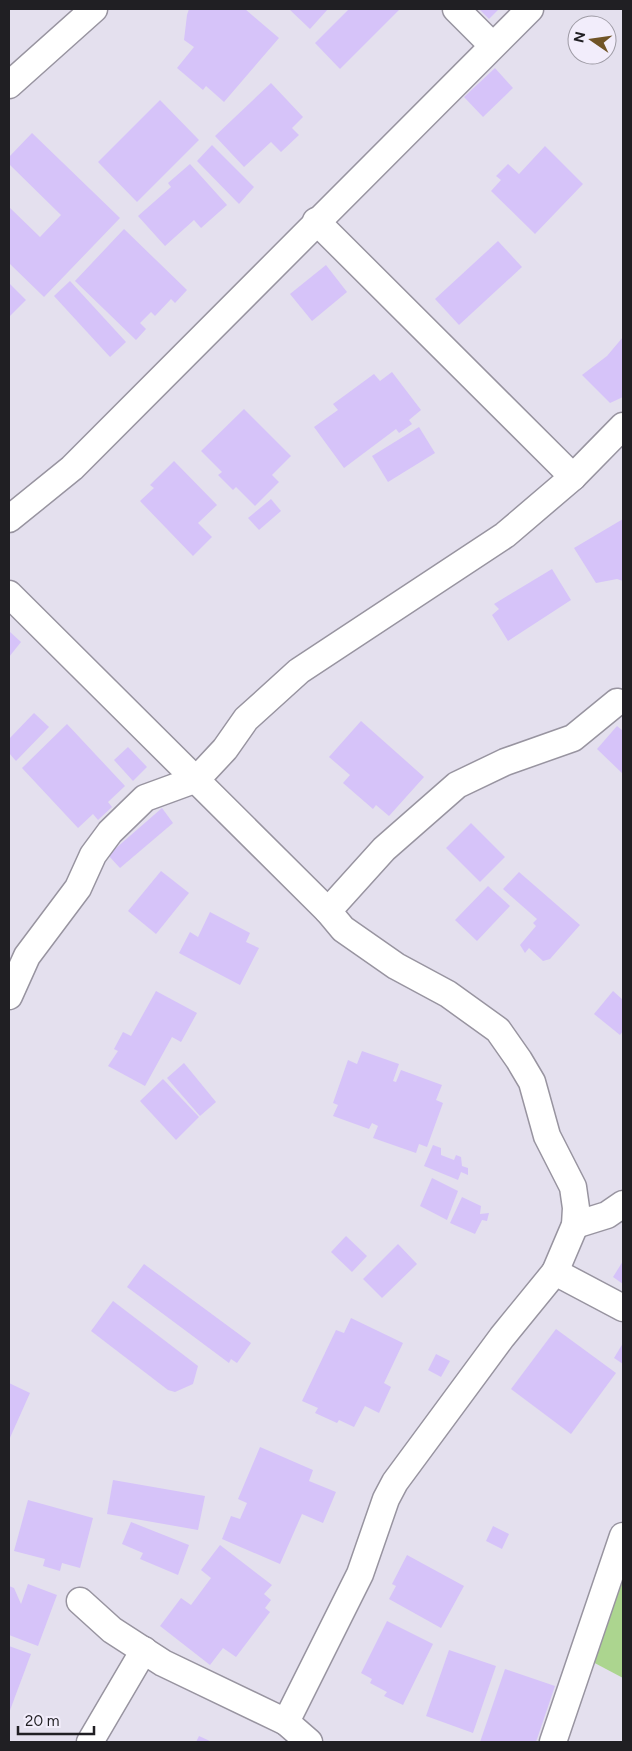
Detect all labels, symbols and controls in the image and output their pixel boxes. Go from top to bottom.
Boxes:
north arrow [567,15,617,65]
text: N [570,30,589,44]
scale bar [18,1704,94,1736]
text: 20 m [25,1712,59,1730]

